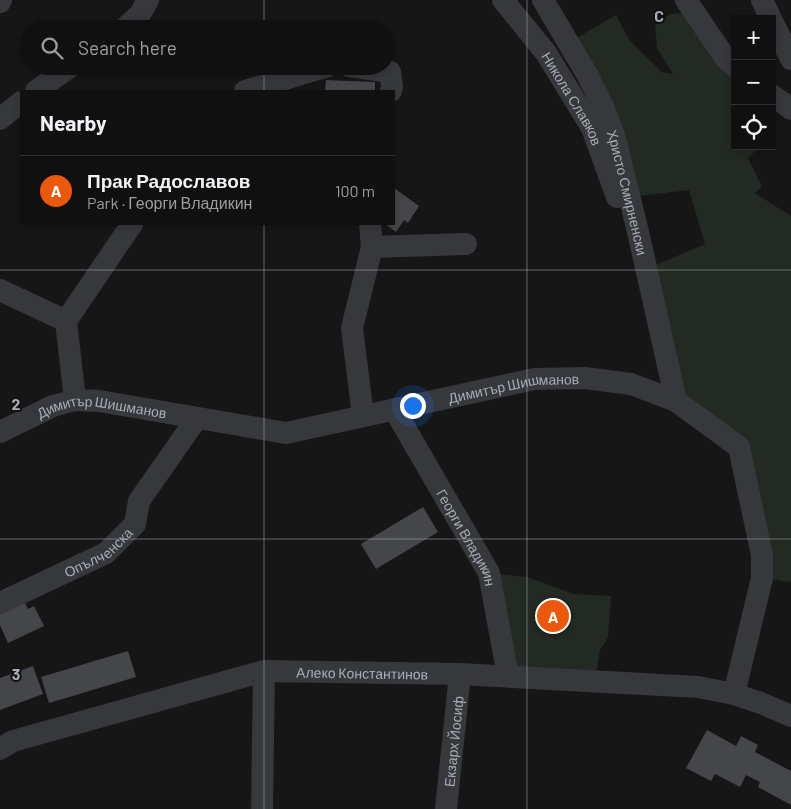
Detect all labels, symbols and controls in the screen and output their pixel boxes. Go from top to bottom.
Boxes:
text: C [654,6,664,25]
map controls [731,15,776,150]
button: + [731,15,776,60]
search box [20,20,395,75]
icon: search [38,34,66,62]
text: Search here [78,36,177,59]
street label: Никола Славков [539,49,606,147]
button: − [731,60,776,105]
button: locate [731,105,776,150]
text: Nearby [40,110,106,135]
street label: Христо Смирненски [604,127,651,257]
text: Прак Радославов [87,169,250,192]
text: A [51,181,61,200]
text: 100 m [335,181,375,200]
text: Park · Георги Владикин [87,193,252,212]
street label: Димитър Шишманов [446,370,579,406]
street label: Димитър Шишманов [34,391,168,421]
your location [400,393,426,419]
text: 2 [12,394,21,413]
street label: Георги Владикин [434,486,500,587]
street label: Опълченска [61,523,136,580]
pin: A [537,597,569,635]
street label: Алеко Константинов [296,663,428,682]
text: 3 [12,664,20,683]
street label: Екзарх Йосиф [440,695,466,788]

